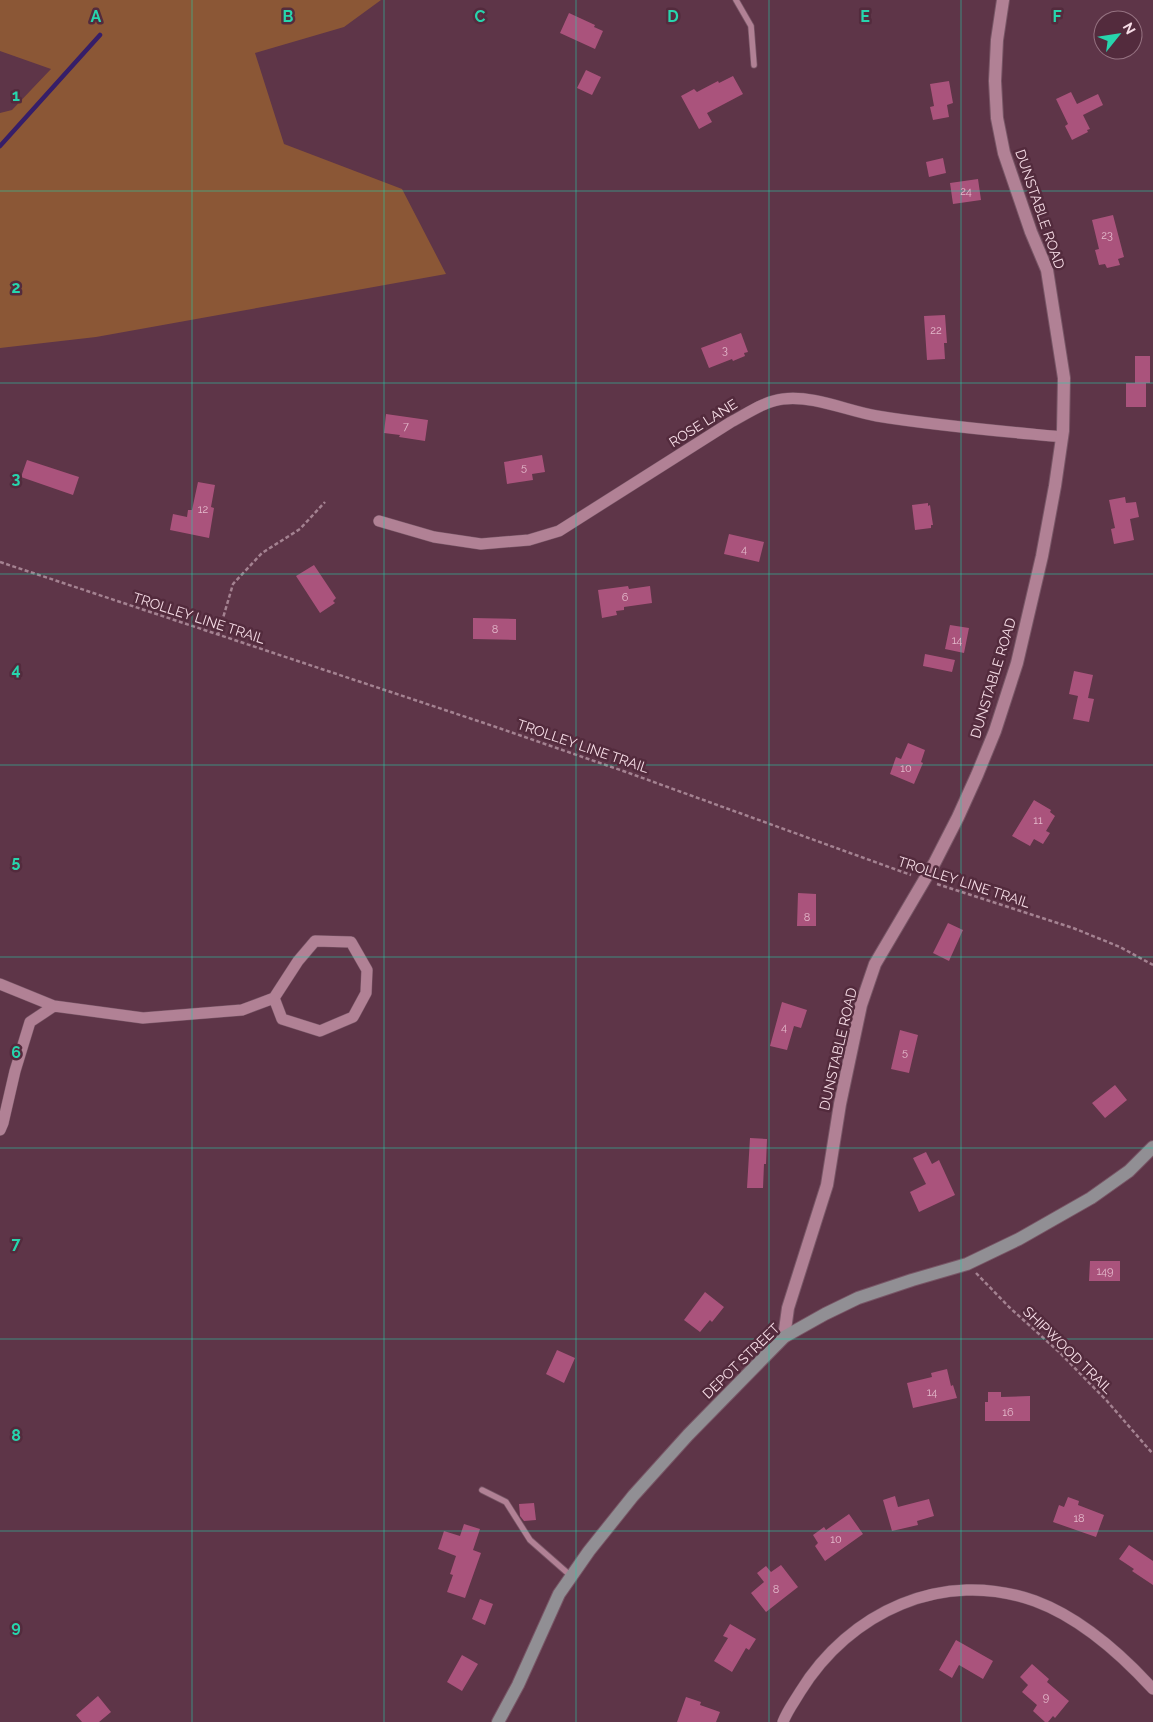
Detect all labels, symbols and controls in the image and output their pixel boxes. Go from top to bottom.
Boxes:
text: A [91,7,102,26]
text: B [283,7,294,26]
text: C [475,7,486,26]
text: D [667,7,679,26]
text: E [860,7,870,26]
text: F [1052,7,1062,26]
north arrow [1093,10,1143,60]
text: N [1120,20,1139,37]
text: 1 [12,86,20,105]
street label: DUNSTABLE ROAD [1012,147,1068,271]
house number: 24 [960,185,972,198]
house number: 23 [1101,229,1113,242]
text: 2 [11,278,21,297]
house number: 22 [930,324,942,337]
house number: 3 [722,344,728,357]
street label: ROSE LANE [666,396,740,450]
house number: 7 [403,420,409,433]
house number: 5 [521,461,527,474]
text: 3 [12,469,21,488]
house number: 12 [198,503,208,516]
house number: 4 [741,543,747,556]
street label: TROLLEY LINE TRAIL [131,589,267,647]
house number: 6 [622,591,629,604]
street label: DUNSTABLE ROAD [967,616,1019,740]
house number: 8 [492,623,498,636]
house number: 14 [952,634,962,647]
text: 4 [11,660,21,679]
street label: TROLLEY LINE TRAIL [515,716,651,776]
house number: 10 [900,762,912,775]
house number: 11 [1033,814,1043,827]
text: 5 [12,852,21,871]
street label: TROLLEY LINE TRAIL [896,853,1032,911]
house number: 8 [804,911,810,924]
street label: DUNSTABLE ROAD [816,986,860,1112]
house number: 4 [781,1021,787,1034]
text: 6 [11,1043,21,1062]
house number: 5 [902,1046,908,1059]
text: 7 [12,1234,21,1253]
house number: 149 [1096,1265,1114,1278]
street label: SHIPWOOD TRAIL [1020,1303,1116,1397]
street label: DEPOT STREET [699,1320,783,1402]
house number: 14 [927,1386,937,1399]
house number: 16 [1002,1406,1014,1419]
text: 8 [11,1426,21,1445]
house number: 18 [1073,1512,1085,1525]
house number: 10 [830,1533,842,1546]
house number: 8 [773,1583,779,1596]
text: 9 [11,1617,21,1636]
house number: 9 [1043,1691,1049,1704]

